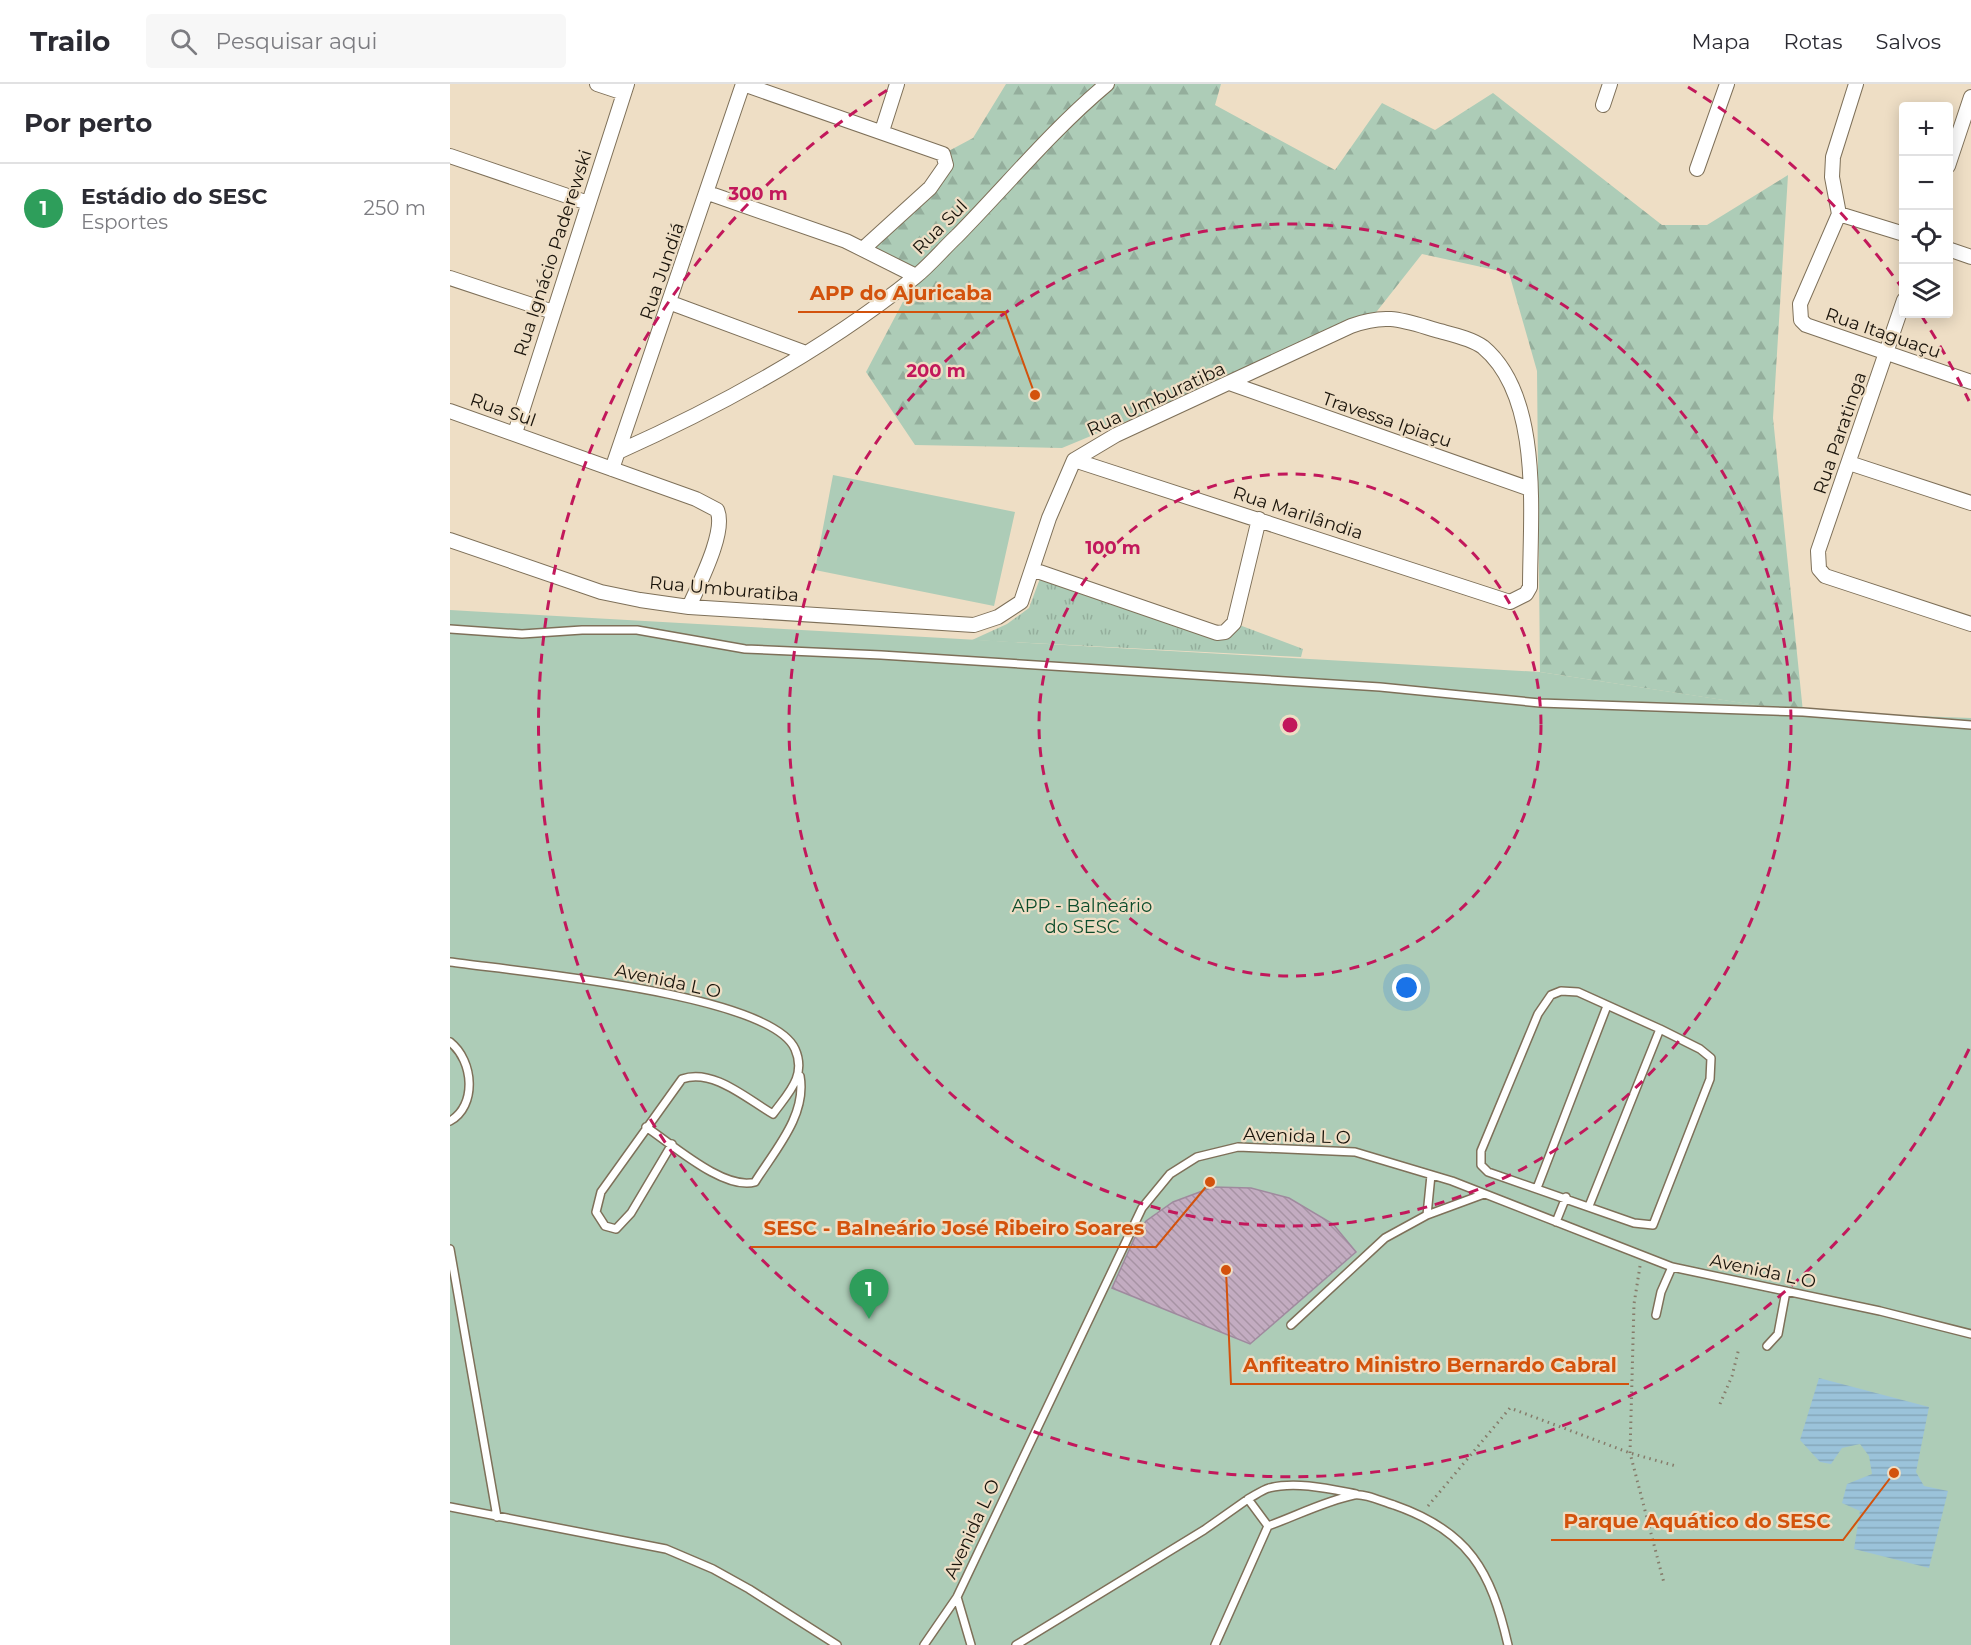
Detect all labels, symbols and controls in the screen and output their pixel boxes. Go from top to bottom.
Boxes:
search box [146,14,566,68]
text: Trailo [30,24,110,58]
icon: search [167,25,200,58]
text: Pesquisar aqui [215,28,377,55]
text: Mapa [1691,29,1750,54]
text: Rotas [1783,29,1843,54]
text: Salvos [1876,29,1941,54]
map controls [1899,102,1953,318]
button: + [1899,102,1953,156]
text: Por perto [24,107,152,139]
street label: Rua Ignácio Paderewski [509,147,597,359]
button: − [1899,156,1953,210]
text: Estádio do SESC [81,183,267,210]
text: 300 m [727,183,788,205]
street label: Rua Sul [908,195,972,259]
text: 1 [40,196,47,220]
text: 250 m [364,196,426,220]
text: Esportes [81,210,168,234]
button: locate [1899,210,1953,264]
street label: Rua Jundiá [635,219,689,323]
button: layers [1899,264,1953,318]
callout: APP do Ajuricaba [798,274,1005,312]
text: APP do Ajuricaba [809,281,992,305]
street label: Rua Itaguaçu [1822,303,1944,363]
street label: Rua Umburatiba [1083,357,1229,441]
text: 200 m [906,360,966,382]
street label: Rua Paratinga [1809,369,1871,497]
street label: Rua Sul [467,388,539,432]
street label: Travessa Ipiaçu [1319,388,1455,452]
street label: Rua Marilândia [1230,482,1366,544]
text: 100 m [1085,537,1141,559]
street label: Rua Umburatiba [648,571,800,607]
centre of rings [1280,715,1300,735]
park label: APP - Balneário do SESC [1012,895,1152,938]
street label: Avenida L O [613,959,723,1003]
your location [1392,973,1421,1002]
street label: Avenida L O [1243,1123,1351,1149]
callout: SESC - Balneário José Ribeiro Soares [751,1209,1156,1247]
text: SESC - Balneário José Ribeiro Soares [764,1216,1145,1240]
street label: Avenida L O [1708,1249,1818,1293]
pin: 1 [850,1270,888,1319]
callout: Anfiteatro Ministro Bernardo Cabral [1231,1346,1629,1384]
text: Anfiteatro Ministro Bernardo Cabral [1242,1353,1617,1377]
street label: Avenida L O [939,1476,1005,1582]
callout: Parque Aquático do SESC [1551,1502,1843,1540]
text: Parque Aquático do SESC [1563,1509,1831,1533]

